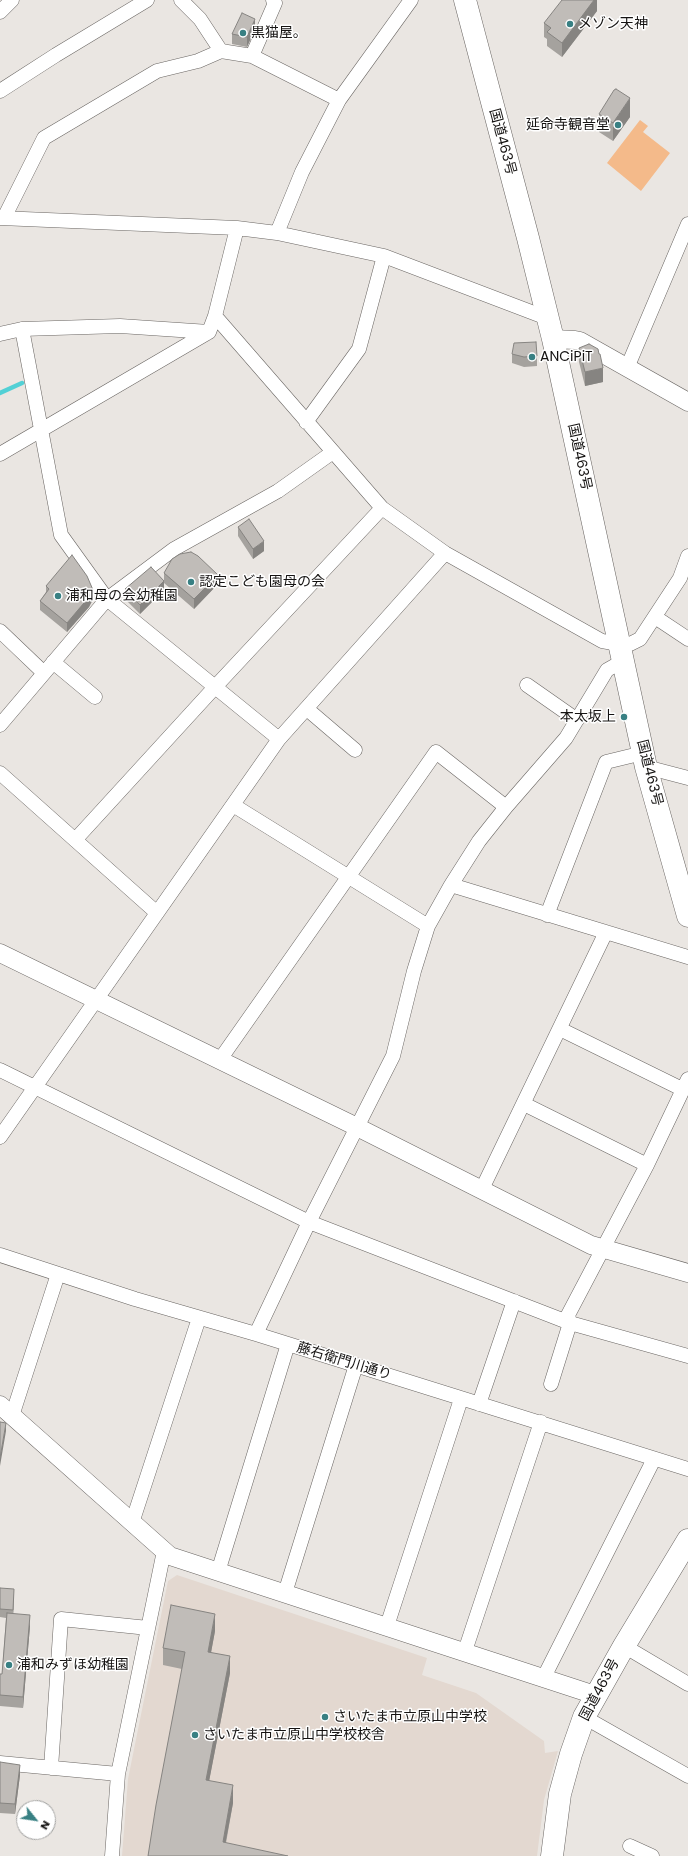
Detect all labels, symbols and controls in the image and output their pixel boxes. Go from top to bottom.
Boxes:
place label: メゾン天神 [578,16,648,32]
marker: メゾン天神 [565,19,575,29]
place label: 黒猫屋。 [251,25,307,41]
marker: 黒猫屋。 [238,28,248,38]
street label: 国道463号 [485,107,519,177]
place label: 延命寺観音堂 [526,117,610,133]
marker: 延命寺観音堂 [613,120,623,130]
place label: ANCiPiT [540,349,593,365]
marker: ANCiPiT [527,352,537,362]
street label: 国道463号 [564,422,594,492]
place label: 認定こども園母の会 [199,574,325,590]
marker: 認定こども園母の会 [186,577,196,587]
place label: 浦和母の会幼稚園 [66,588,178,604]
marker: 浦和母の会幼稚園 [53,591,63,601]
place label: 本太坂上 [560,709,616,725]
marker: 本太坂上 [619,712,629,722]
street label: 国道463号 [633,738,665,808]
street label: 藤右衛門川通り [295,1340,393,1384]
street label: 国道463号 [577,1656,623,1724]
place label: 浦和みずほ幼稚園 [17,1657,129,1673]
marker: 浦和みずほ幼稚園 [4,1660,14,1670]
place label: さいたま市立原山中学校 [333,1709,487,1725]
marker: さいたま市立原山中学校 [320,1712,330,1722]
place label: さいたま市立原山中学校校舎 [203,1727,385,1743]
marker: さいたま市立原山中学校校舎 [190,1730,200,1740]
north arrow [16,1800,56,1840]
text: N [37,1818,55,1833]

